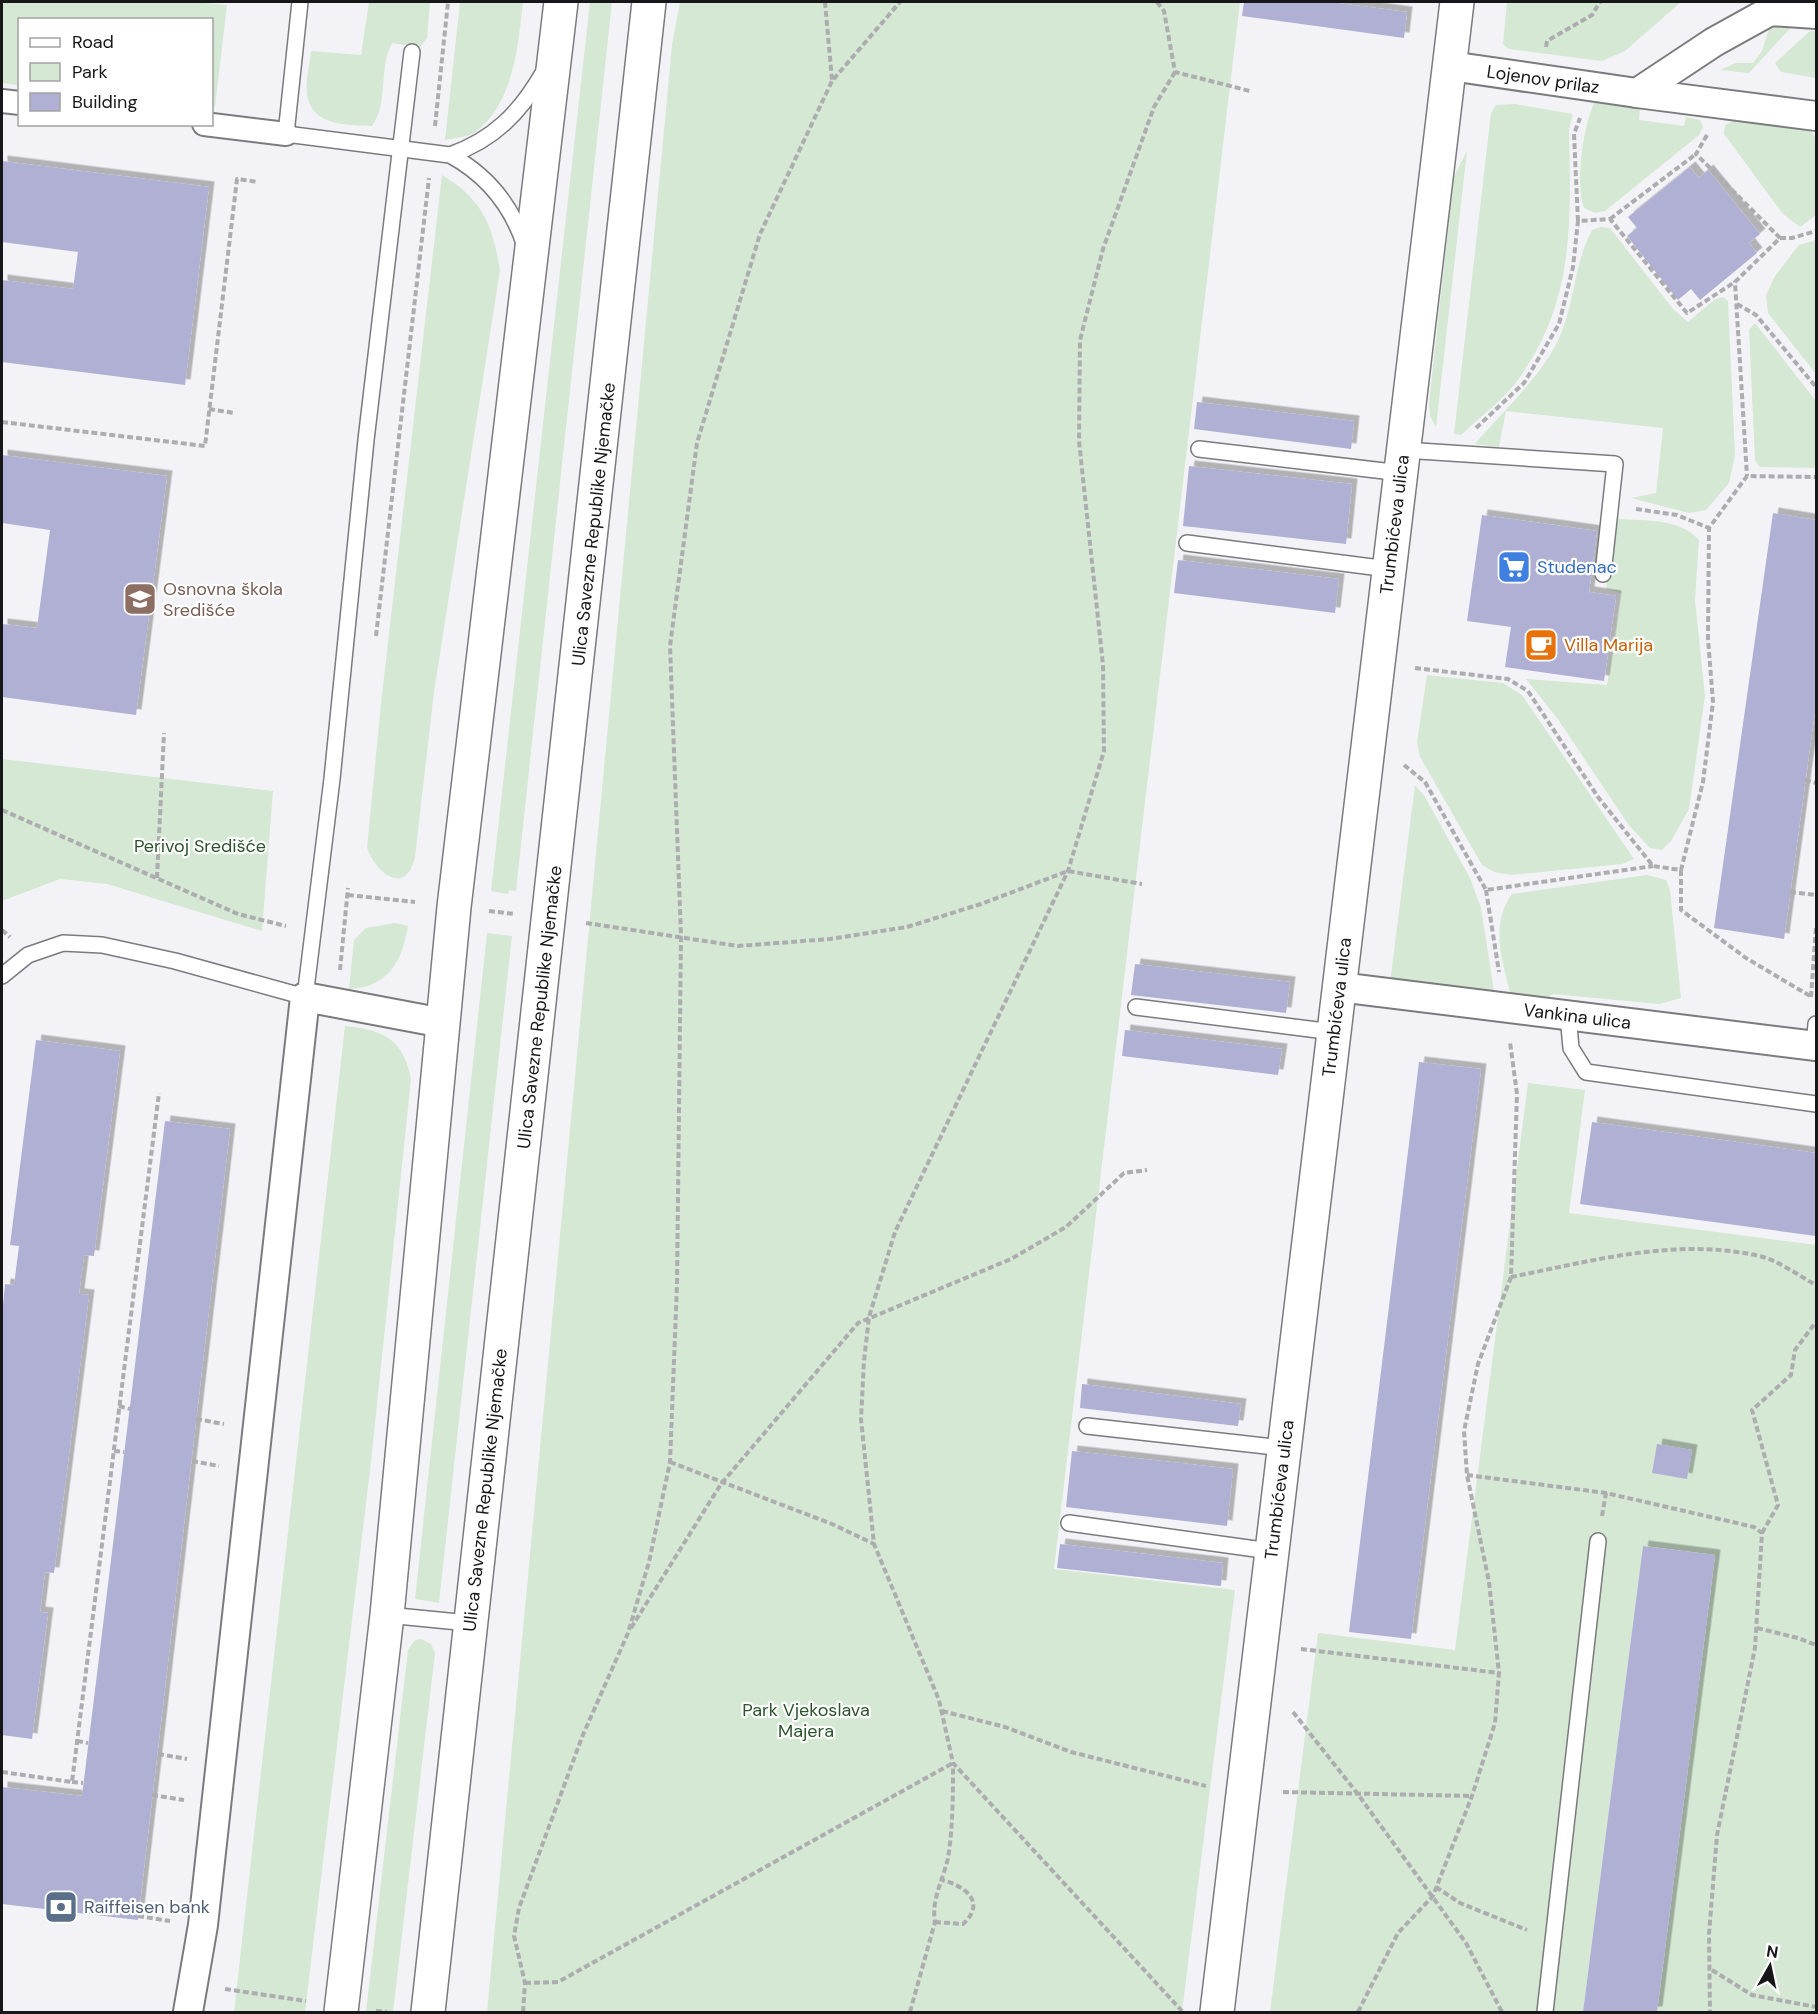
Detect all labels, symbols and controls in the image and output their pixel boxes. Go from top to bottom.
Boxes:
legend [18,18,213,126]
text: Road [72,30,114,54]
street label: Lojenov prilaz [1485,59,1601,99]
text: Park [72,60,108,84]
text: Building [72,90,137,114]
street label: Ulica Savezne Republike Njemačke [566,381,621,667]
street label: Trumbićeva ulica [1374,453,1415,596]
supermarket icon: Studenac [1496,549,1532,585]
place label: Studenac [1537,555,1617,579]
place label: Osnovna škola Središće [163,577,283,622]
school or university icon: Osnovna škola Središće [122,581,158,617]
cafe icon: Villa Marija [1523,627,1559,663]
place label: Villa Marija [1564,633,1653,657]
park label: Perivoj Središće [134,834,266,858]
street label: Ulica Savezne Republike Njemačke [512,864,568,1150]
street label: Trumbićeva ulica [1317,936,1357,1078]
street label: Vankina ulica [1522,998,1632,1035]
street label: Ulica Savezne Republike Njemačke [457,1347,513,1633]
street label: Trumbićeva ulica [1259,1419,1300,1561]
park label: Park Vjekoslava Majera [742,1698,870,1743]
bank icon: Raiffeisen bank [43,1889,79,1925]
place label: Raiffeisen bank [84,1895,210,1919]
north arrow [1740,1936,1800,1996]
text: N [1765,1940,1780,1963]

